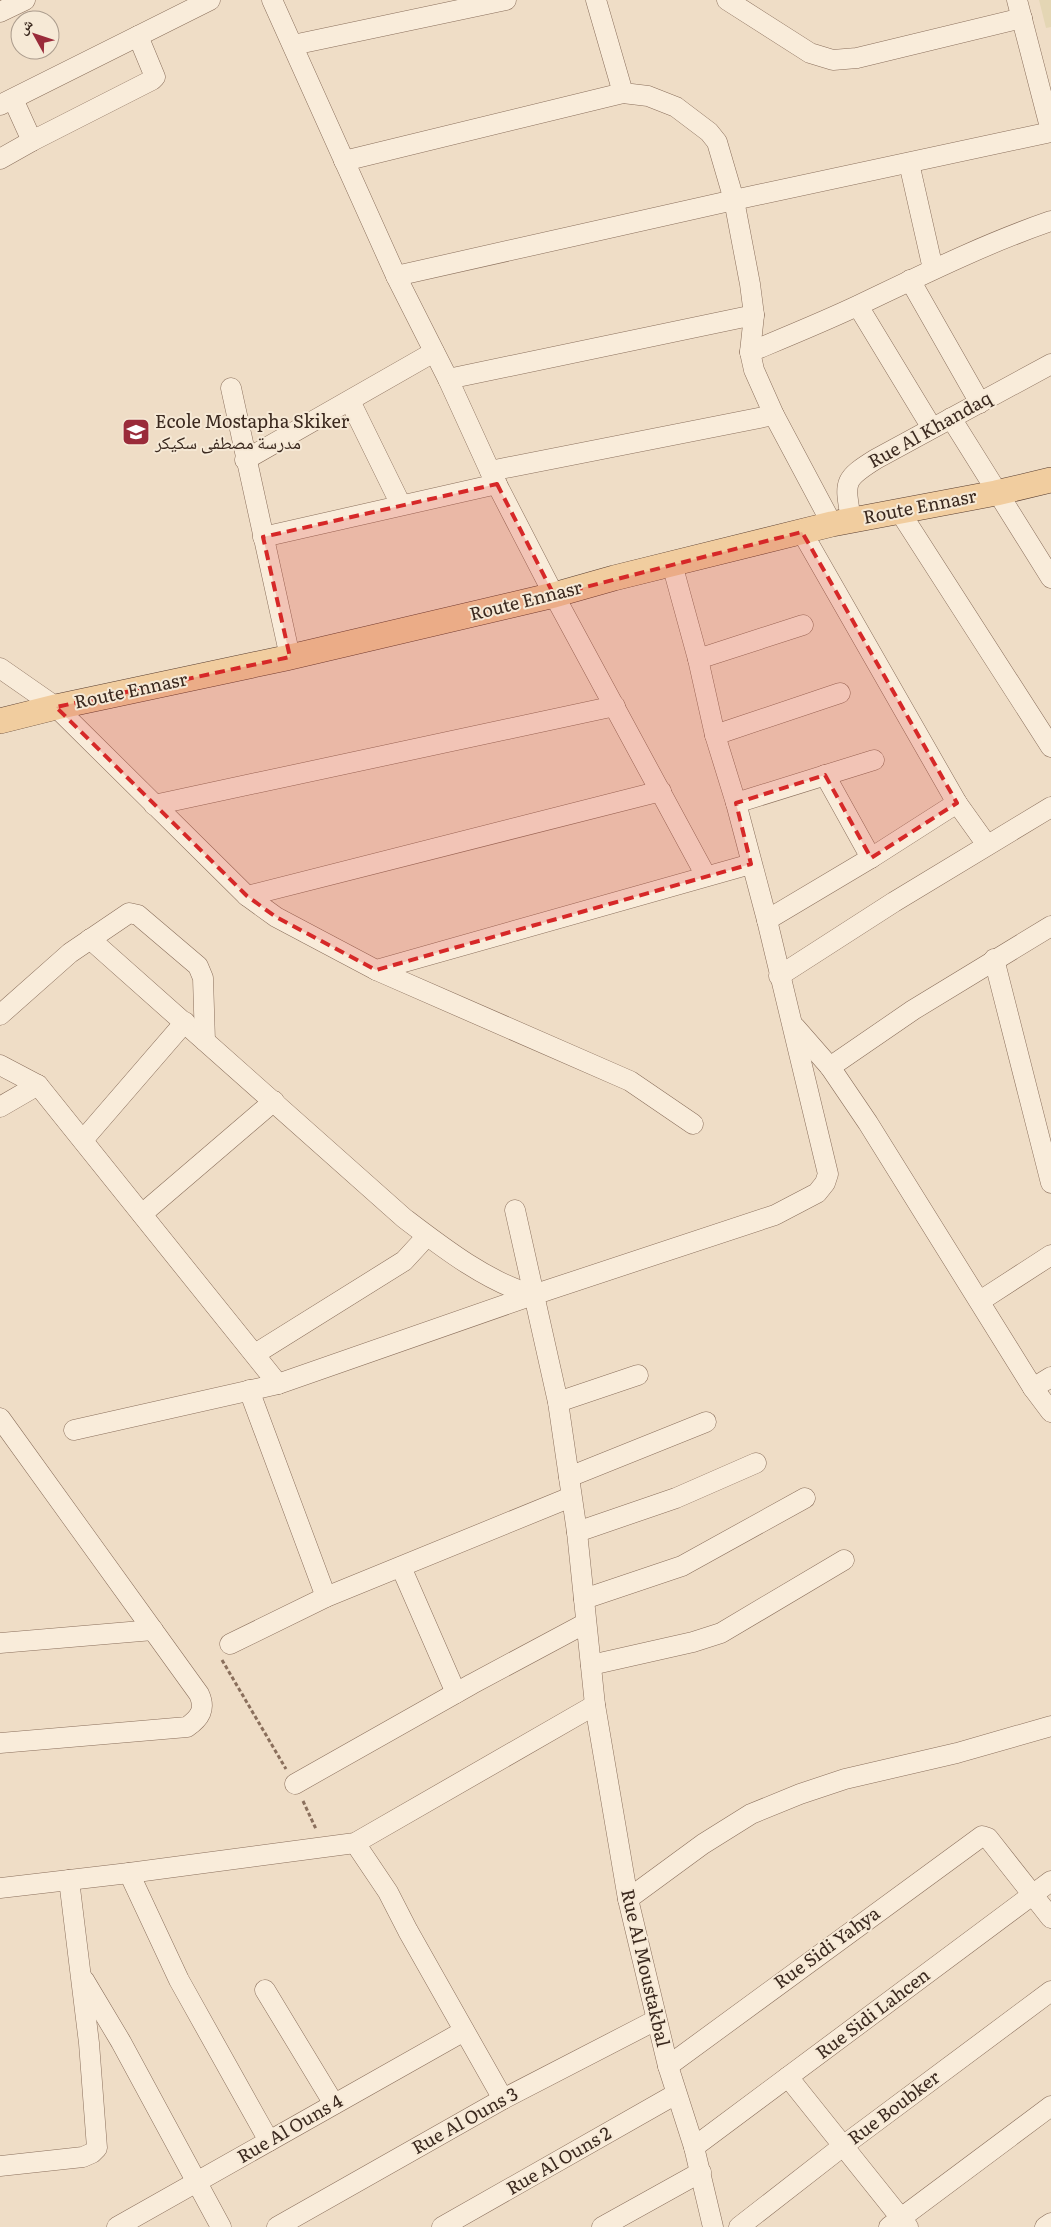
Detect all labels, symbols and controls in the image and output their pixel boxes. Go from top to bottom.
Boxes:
north arrow [10,10,60,60]
text: ش [12,14,37,38]
street label: Rue Al Khandaq [863,383,996,474]
place label: Ecole Mostapha Skiker مدرسة مصطفى سكيكر [154,407,350,455]
school or university icon: Ecole Mostapha Skiker مدرسة مصطفى سكيكر [121,417,151,447]
street label: Route Ennasr [861,481,979,530]
street label: Route Ennasr [466,572,585,627]
street label: Route Ennasr [72,664,190,715]
street label: Rue Al Moustakbal [615,1886,678,2049]
street label: Rue Sidi Yahya [767,1899,885,1995]
street label: Rue Sidi Lahcen [809,1961,935,2065]
street label: Rue Boubker [841,2063,945,2150]
street label: Rue Al Ouns 3 [406,2079,522,2160]
street label: Rue Al Ouns 4 [231,2086,347,2169]
street label: Rue Al Ouns 2 [501,2119,616,2201]

